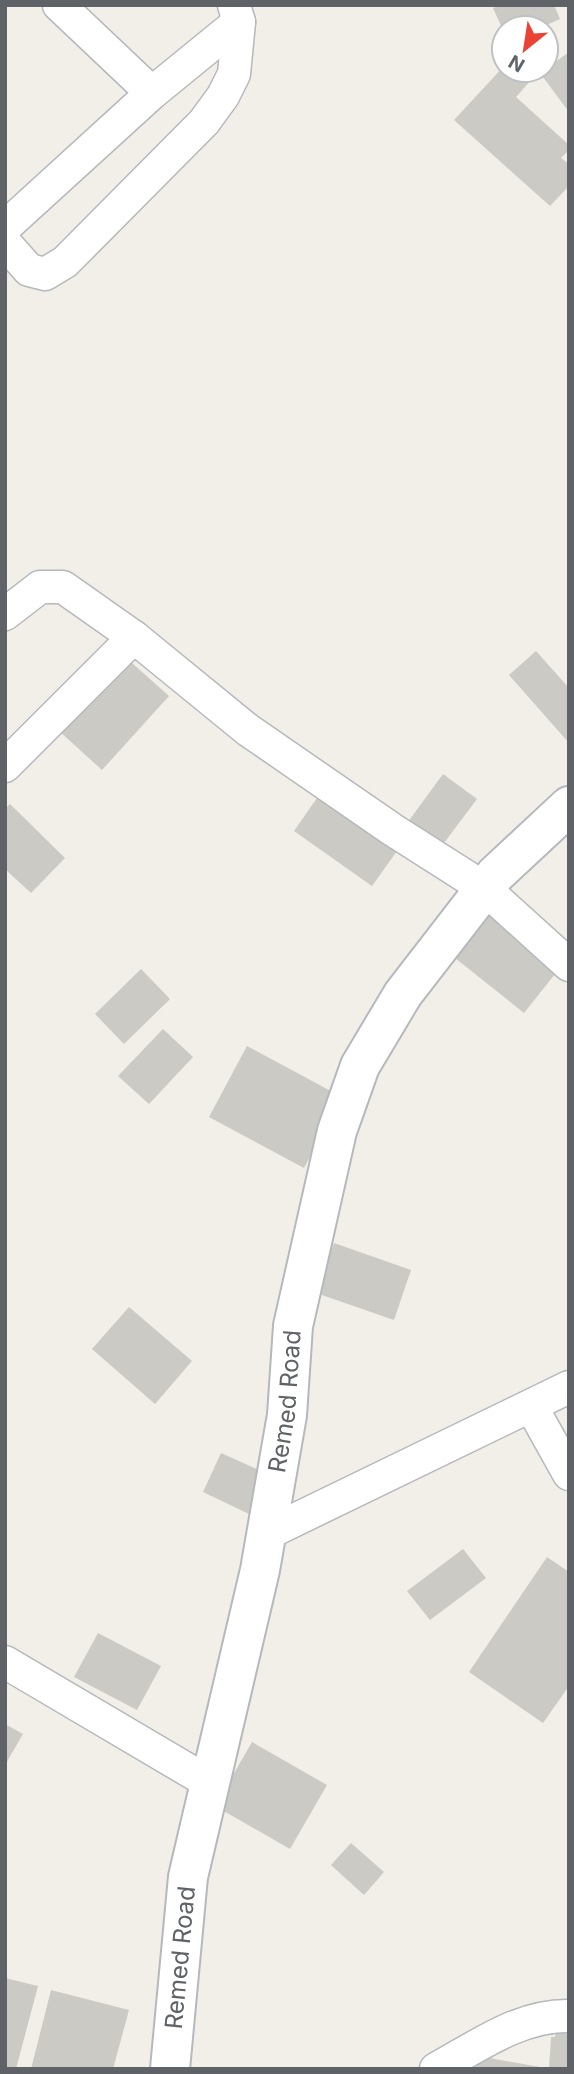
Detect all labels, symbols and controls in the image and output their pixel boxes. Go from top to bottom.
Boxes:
north arrow [490,14,560,84]
text: N [505,50,529,77]
street label: Remed Road [262,1329,307,1475]
street label: Remed Road [159,1885,201,2030]

